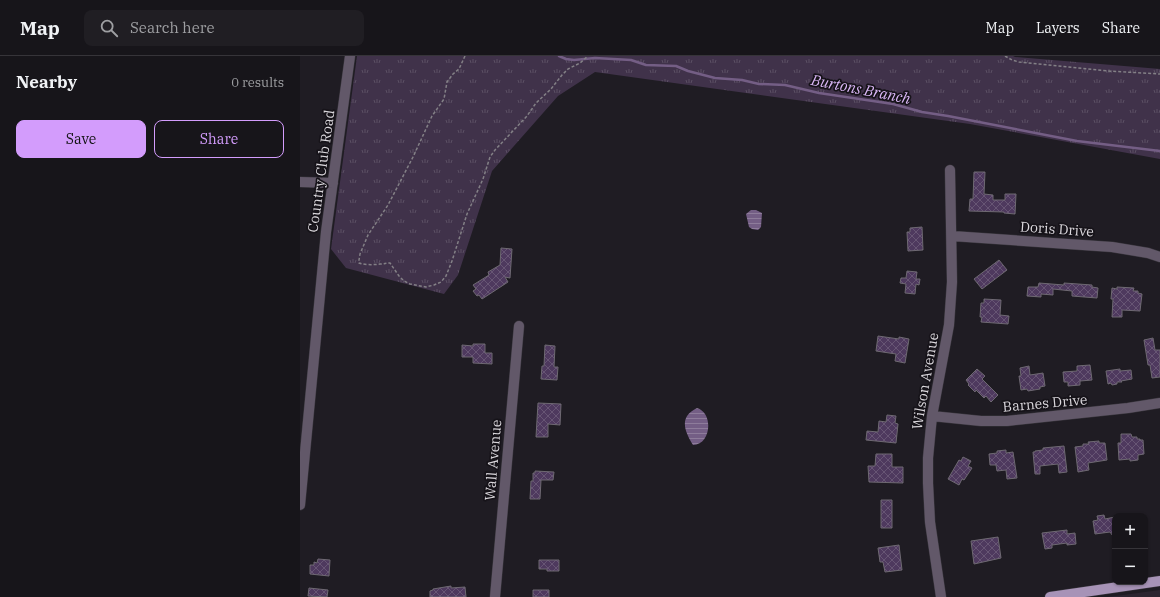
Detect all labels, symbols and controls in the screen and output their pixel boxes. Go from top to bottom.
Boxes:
search box [84,10,364,46]
text: Map [20,16,60,40]
icon: search [98,17,120,39]
text: Search here [130,18,214,37]
text: Map [986,19,1014,37]
text: Layers [1036,19,1080,37]
text: Share [1102,19,1140,37]
water label: Burtons Branch [809,70,913,108]
text: Nearby [16,71,77,93]
text: 0 results [231,74,284,91]
street label: Country Club Road [303,108,339,234]
button: Save [16,120,146,158]
button: Share [154,120,284,158]
street label: Doris Drive [1020,217,1094,241]
street label: Wilson Avenue [908,331,942,431]
street label: Barnes Drive [1002,390,1088,416]
street label: Wall Avenue [480,419,506,501]
map controls [1112,513,1148,585]
button: + [1112,513,1148,549]
button: − [1112,549,1148,585]

